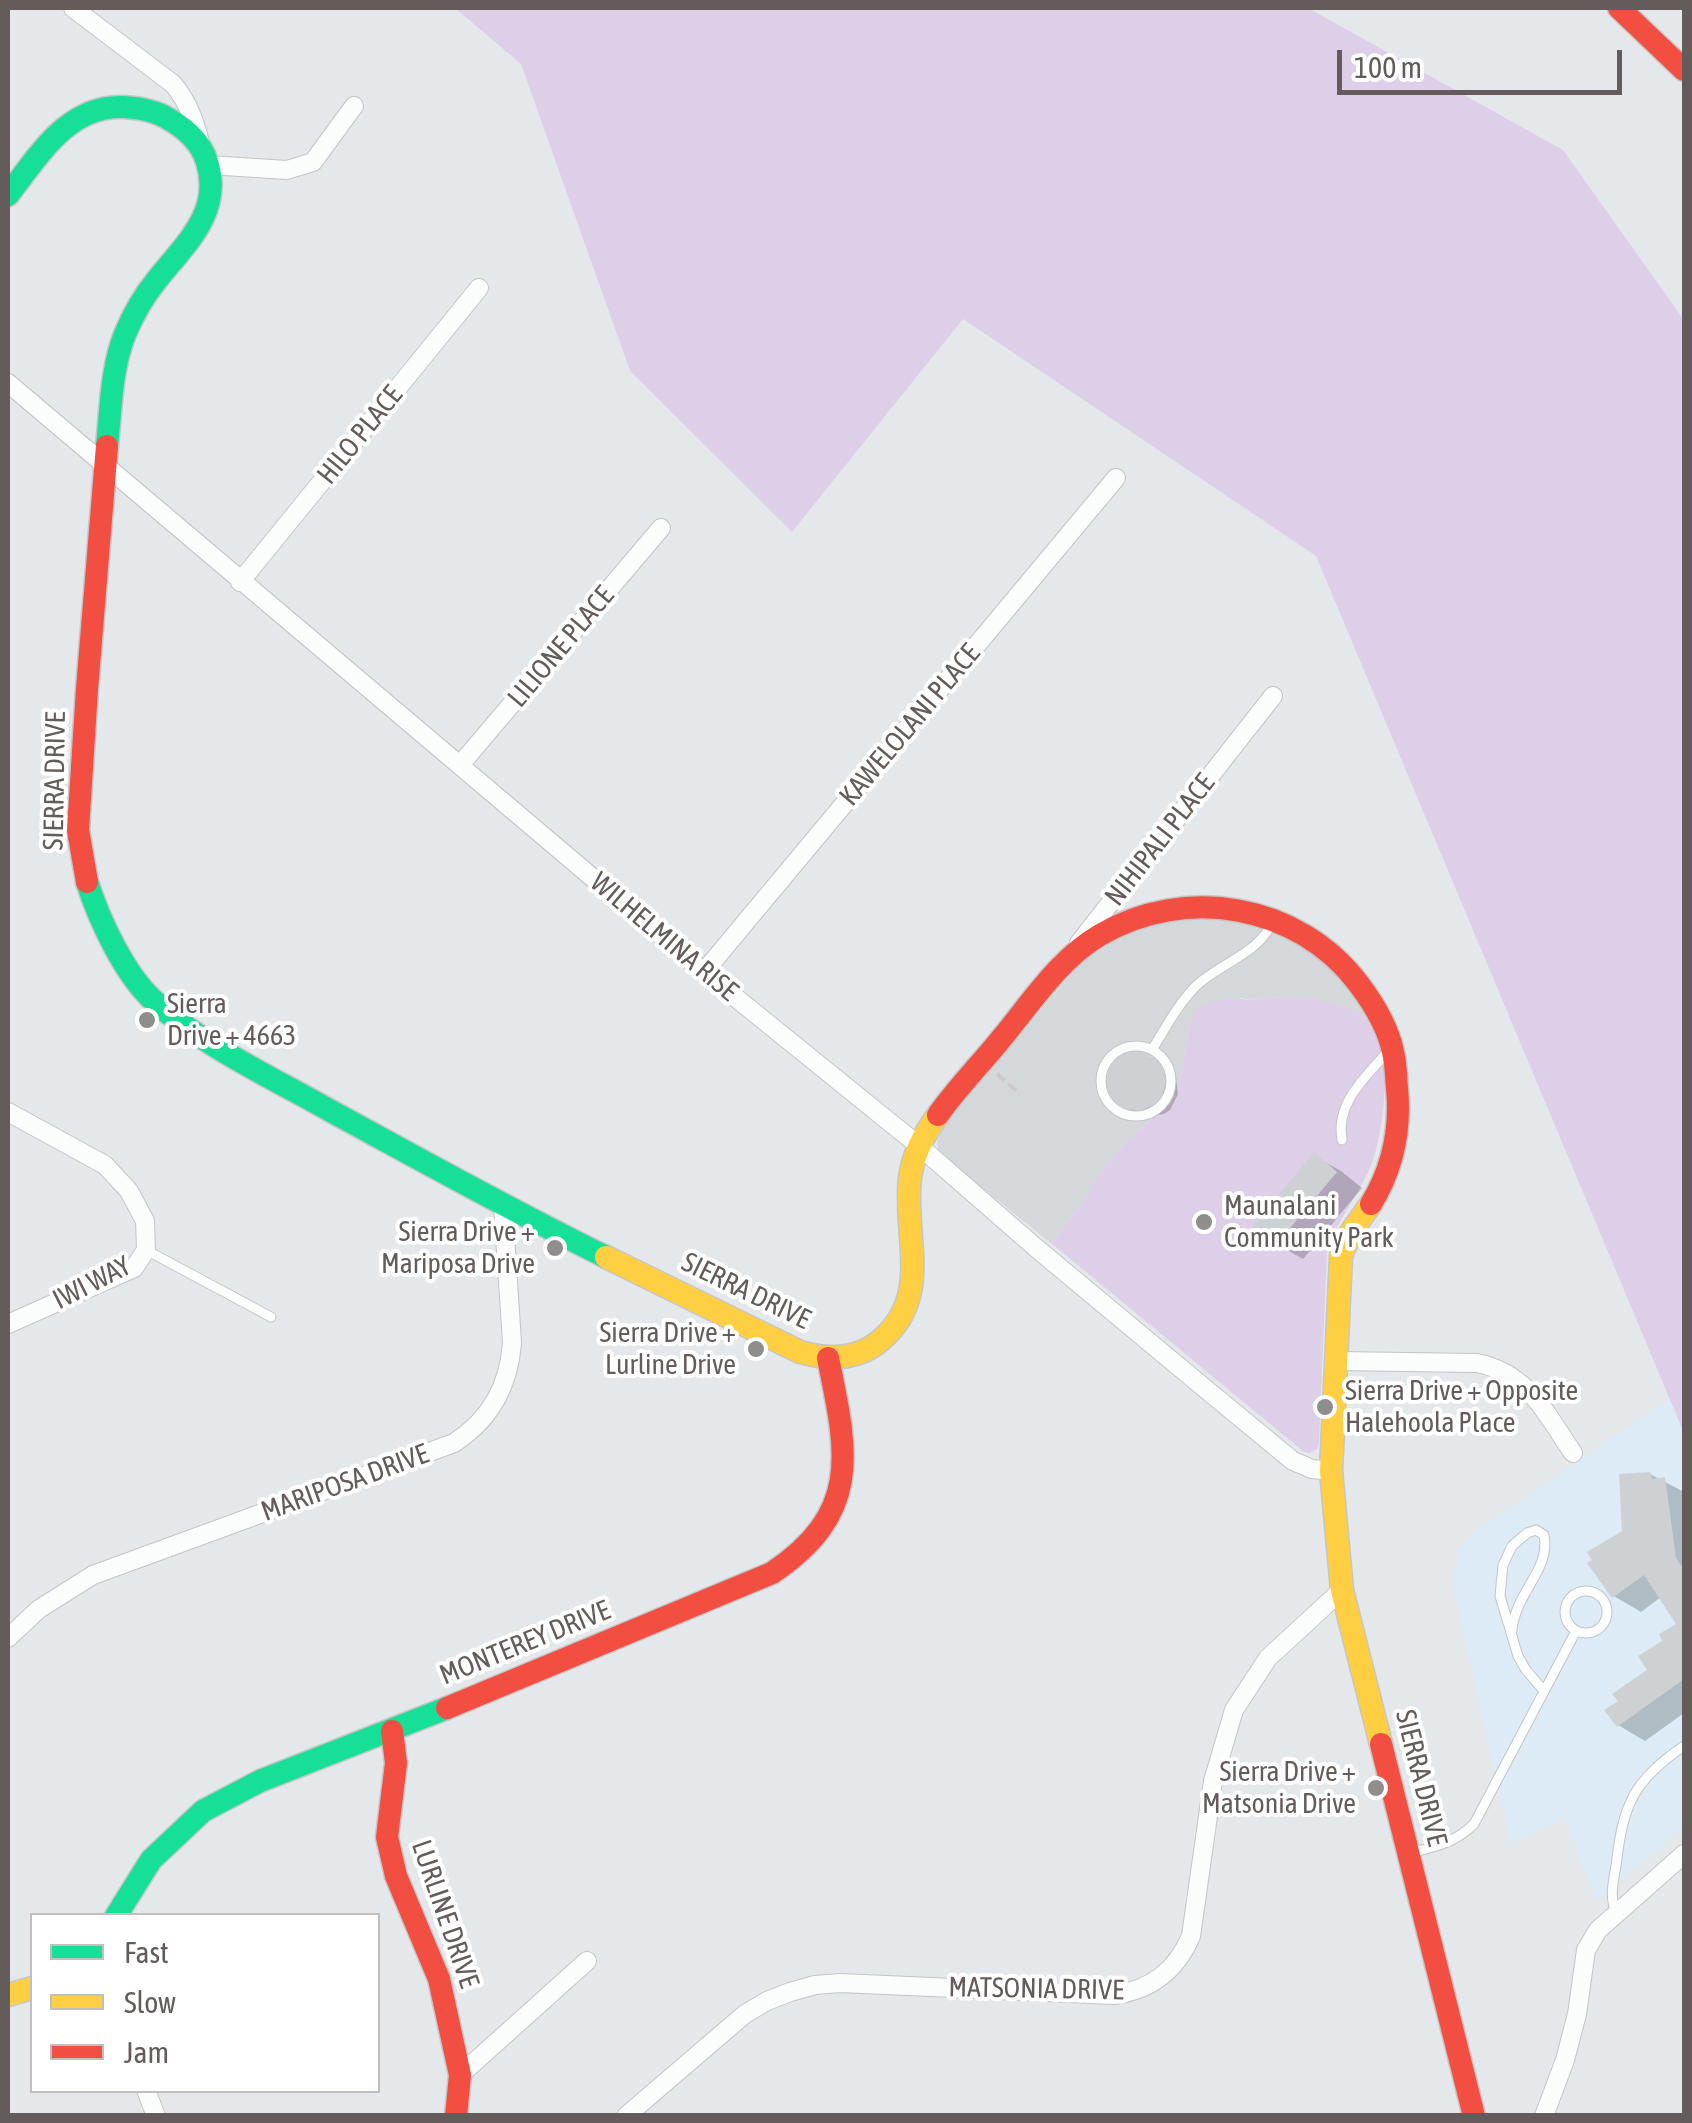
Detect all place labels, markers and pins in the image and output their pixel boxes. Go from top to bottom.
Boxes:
place label: Sierra Drive + 4663 [167,987,296,1053]
marker: Sierra Drive + 4663 [136,1009,158,1031]
place label: Maunalani Community Park [1224,1189,1394,1255]
marker: Maunalani Community Park [1193,1211,1215,1233]
place label: Sierra Drive + Mariposa Drive [381,1215,535,1281]
marker: Sierra Drive + Mariposa Drive [544,1237,566,1259]
place label: Sierra Drive + Lurline Drive [600,1316,736,1382]
marker: Sierra Drive + Lurline Drive [745,1338,767,1360]
place label: Sierra Drive + Opposite Halehoola Place [1345,1374,1578,1440]
marker: Sierra Drive + Opposite Halehoola Place [1314,1396,1336,1418]
place label: Sierra Drive + Matsonia Drive [1202,1755,1356,1821]
marker: Sierra Drive + Matsonia Drive [1365,1777,1387,1799]

